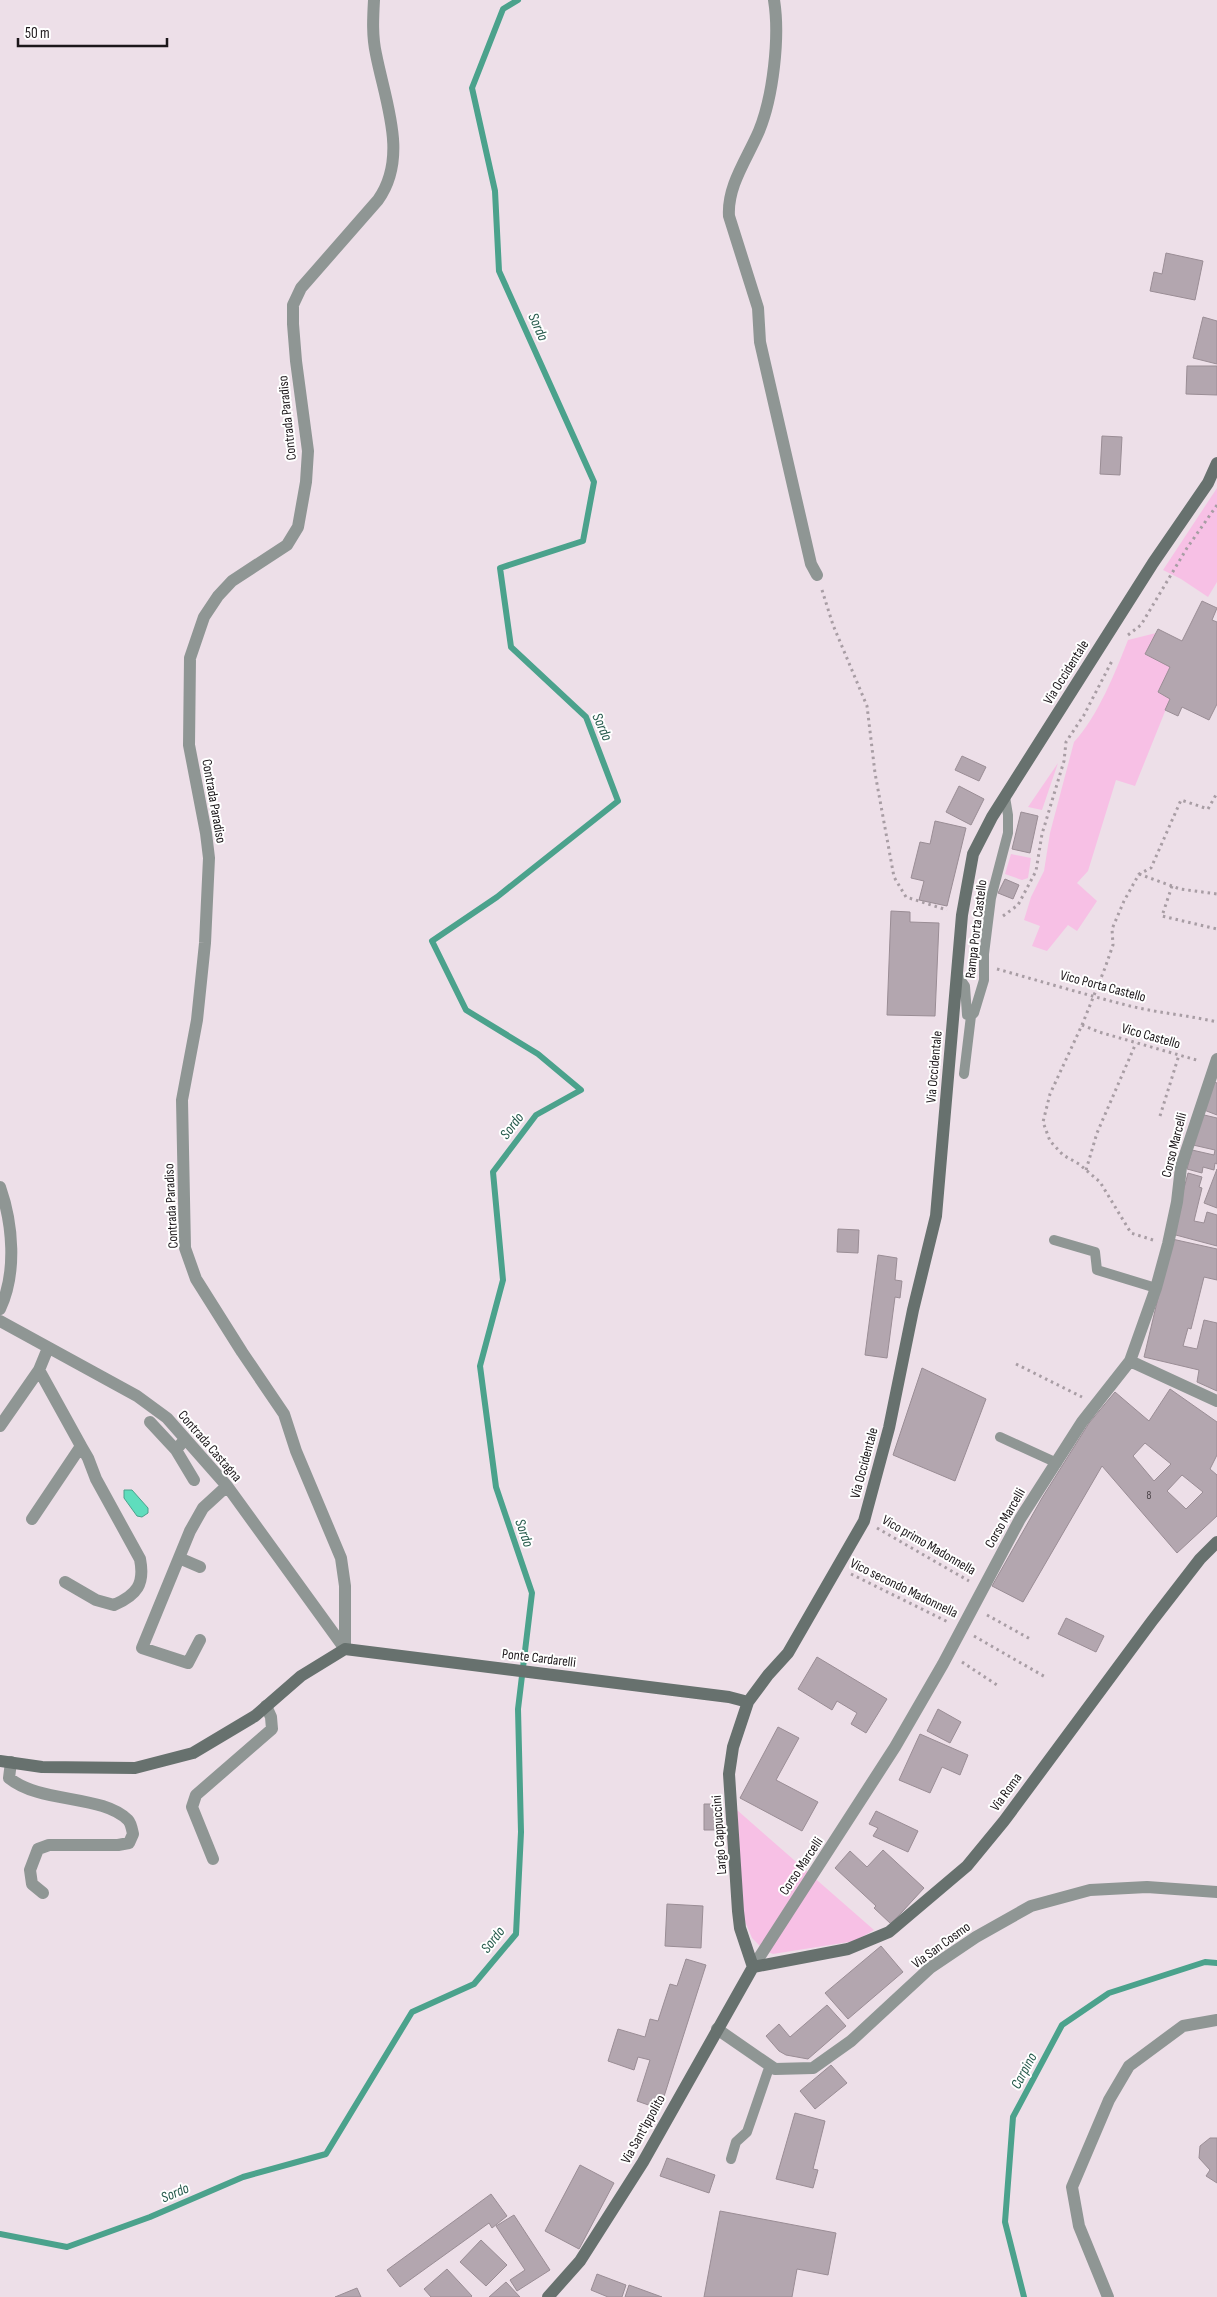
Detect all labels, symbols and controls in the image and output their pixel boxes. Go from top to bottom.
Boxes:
scale bar [18,15,166,47]
text: 50 m [25,24,50,43]
water label: Sordo [524,310,552,344]
street label: Contrada Paradiso [274,375,300,461]
street label: Via Occidentale [1040,637,1092,707]
water label: Sordo [588,710,616,744]
street label: Contrada Paradiso [198,758,230,845]
street label: Rampa Porta Castello [961,878,991,979]
street label: Vico Porta Castello [1058,966,1148,1006]
street label: Vico Castello [1120,1020,1182,1053]
street label: Via Occidentale [922,1030,946,1104]
water label: Sordo [496,1109,528,1143]
street label: Corso Marcelli [1158,1111,1190,1179]
street label: Contrada Paradiso [160,1163,182,1249]
street label: Contrada Castagna [174,1407,246,1485]
street label: Via Occidentale [846,1426,882,1500]
street label: Corso Marcelli [981,1485,1029,1551]
house number: 8 [1147,1489,1152,1502]
street label: Vico primo Madonnella [879,1511,979,1579]
water label: Sordo [510,1516,538,1550]
street label: Vico secondo Madonnella [847,1555,961,1621]
street label: Ponte Cardarelli [501,1645,577,1671]
street label: Via Roma [986,1770,1026,1814]
street label: Largo Cappuccini [708,1795,730,1875]
street label: Corso Marcelli [775,1834,827,1898]
street label: Via San Cosmo [908,1918,974,1972]
water label: Sordo [477,1923,509,1957]
water label: Carpino [1007,2050,1041,2092]
street label: Via Sant'Ippolito [617,2091,669,2166]
water label: Sordo [158,2179,192,2207]

